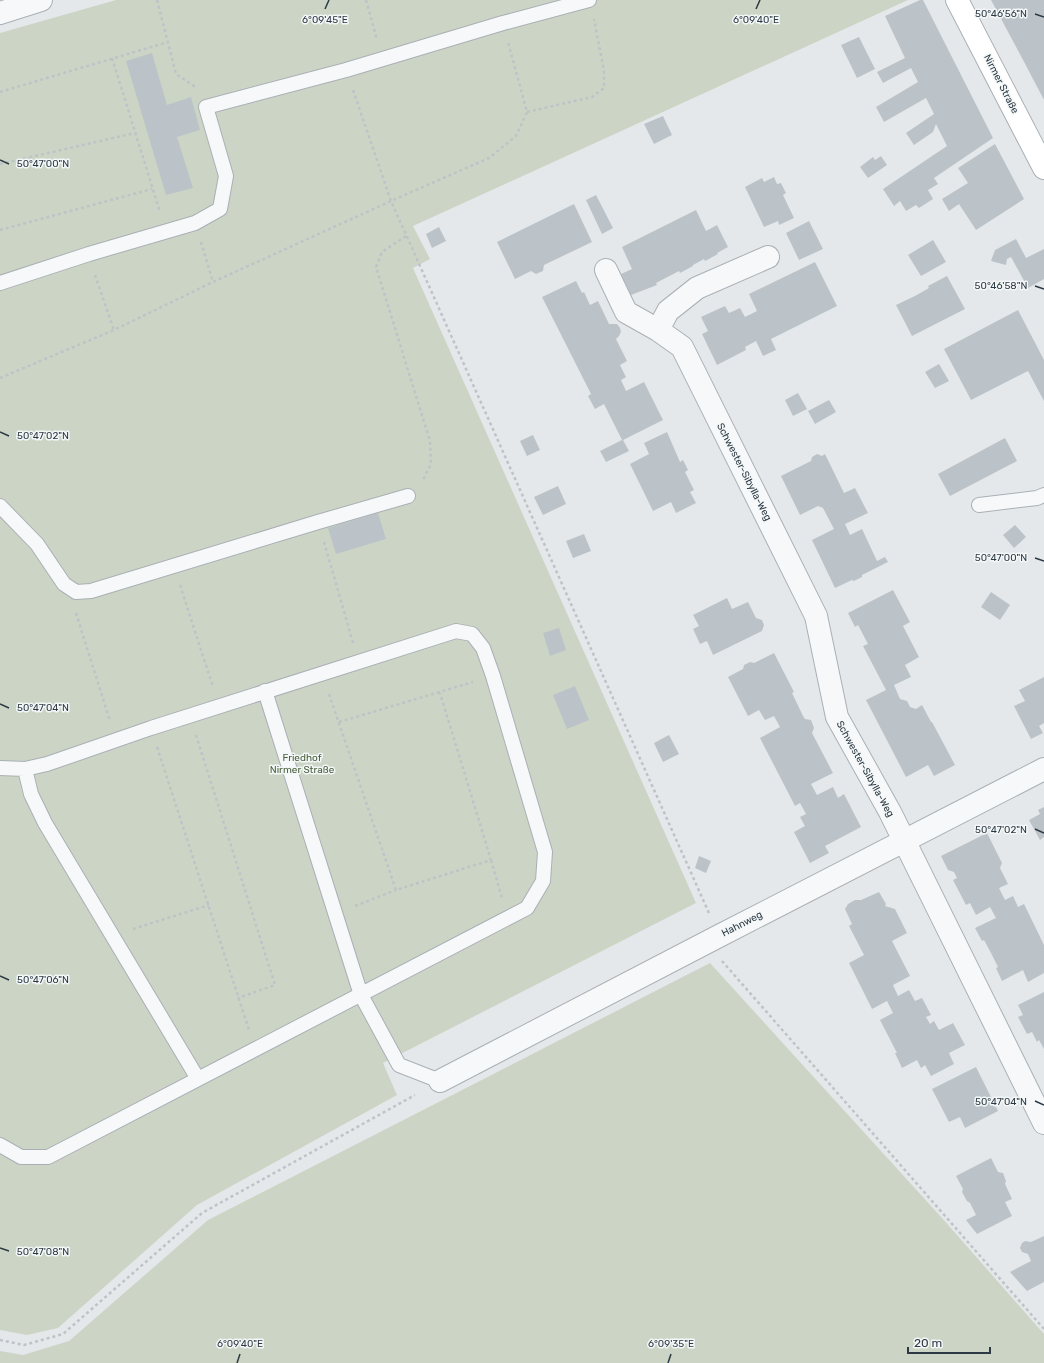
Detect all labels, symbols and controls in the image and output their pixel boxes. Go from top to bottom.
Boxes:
text: 50°46'56"N [975,8,1027,20]
text: 6°09'45"E [302,14,348,26]
text: 6°09'40"E [733,14,779,26]
street label: Nirmer Straße [981,53,1021,116]
text: 50°47'00"N [17,158,69,170]
text: 50°46'58"N [975,280,1027,292]
street label: Schwester-Sibylla-Weg [714,421,774,523]
text: 50°47'02"N [17,430,69,442]
text: 50°47'00"N [975,552,1027,564]
text: 50°47'04"N [17,702,69,714]
street label: Schwester-Sibylla-Weg [834,719,896,819]
park label: Friedhof Nirmer Straße [270,752,335,776]
text: 50°47'02"N [975,824,1027,836]
street label: Hahnweg [720,909,764,939]
text: 50°47'06"N [17,974,69,986]
text: 50°47'04"N [975,1096,1027,1108]
text: 50°47'08"N [17,1246,69,1258]
scale bar [908,1329,990,1355]
text: 20 m [914,1336,942,1350]
text: 6°09'40"E [217,1338,263,1350]
text: 6°09'35"E [648,1338,694,1350]

